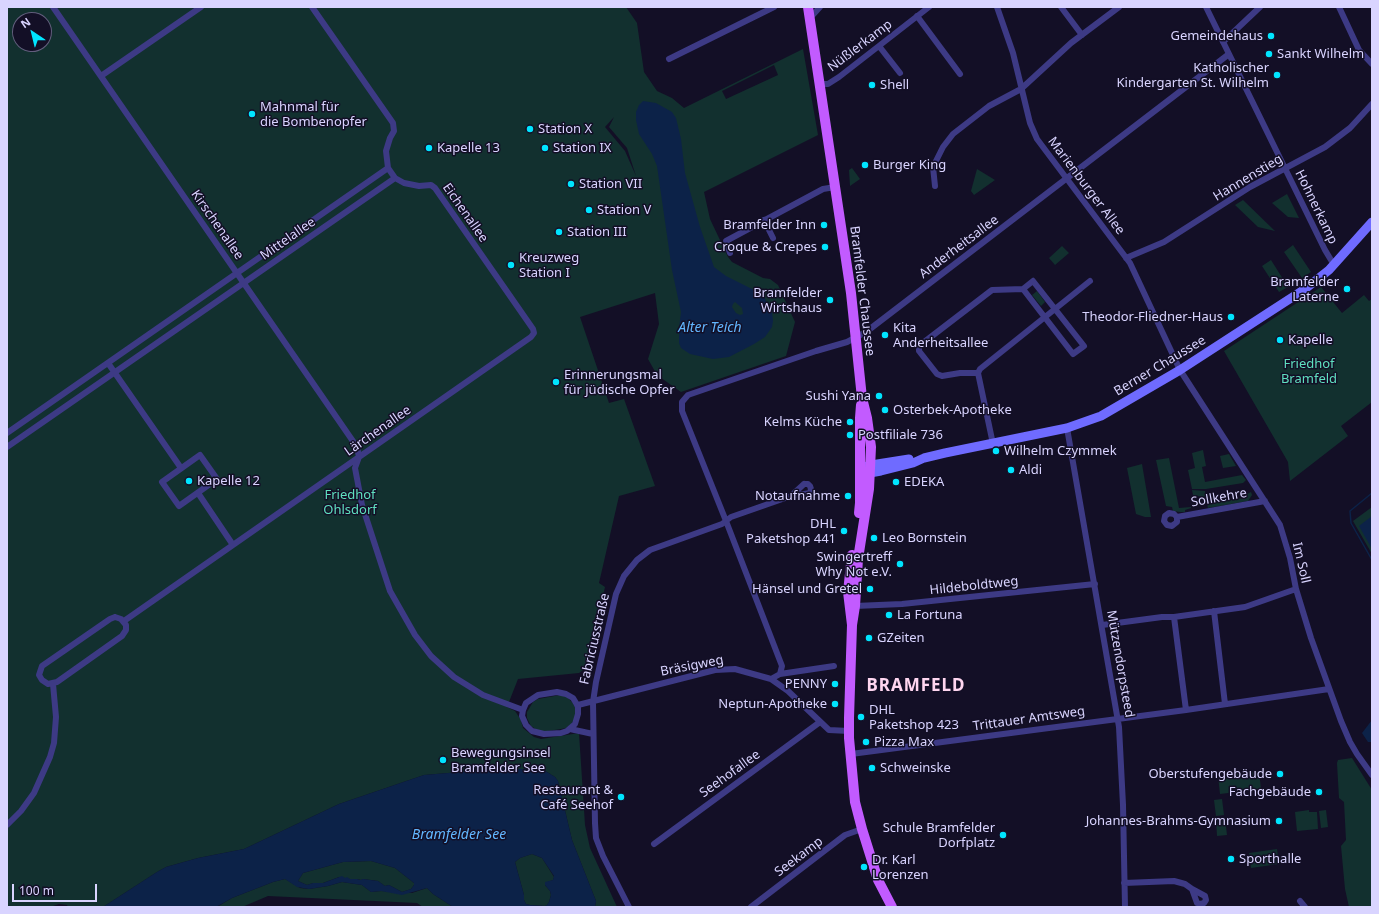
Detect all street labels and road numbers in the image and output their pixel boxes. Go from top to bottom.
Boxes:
street label: Nüßlerkamp [825,17,895,75]
street label: Marienburger Allee [1044,134,1128,238]
street label: Hannenstieg [1211,151,1285,205]
street label: Hohnerkamp [1291,167,1341,247]
street label: Eichenallee [439,180,491,246]
street label: Kirschenallee [187,187,247,263]
street label: Anderheitsallee [916,212,1002,282]
street label: Mittelallee [257,214,319,264]
street label: Bramfelder Chaussee [846,225,878,357]
street label: Berner Chaussee [1111,333,1209,399]
street label: Lärchenallee [342,402,414,460]
street label: Sollkehre [1190,485,1248,511]
street label: Im Soll [1289,541,1313,585]
street label: Hildeboldtweg [929,574,1019,598]
street label: Fabriciusstraße [577,592,613,686]
street label: Mützendorpsteed [1103,609,1137,719]
street label: Bräsigweg [659,652,725,680]
street label: Trittauer Amtsweg [972,703,1086,735]
street label: Seehofallee [697,747,763,801]
street label: Seekamp [772,834,826,880]

